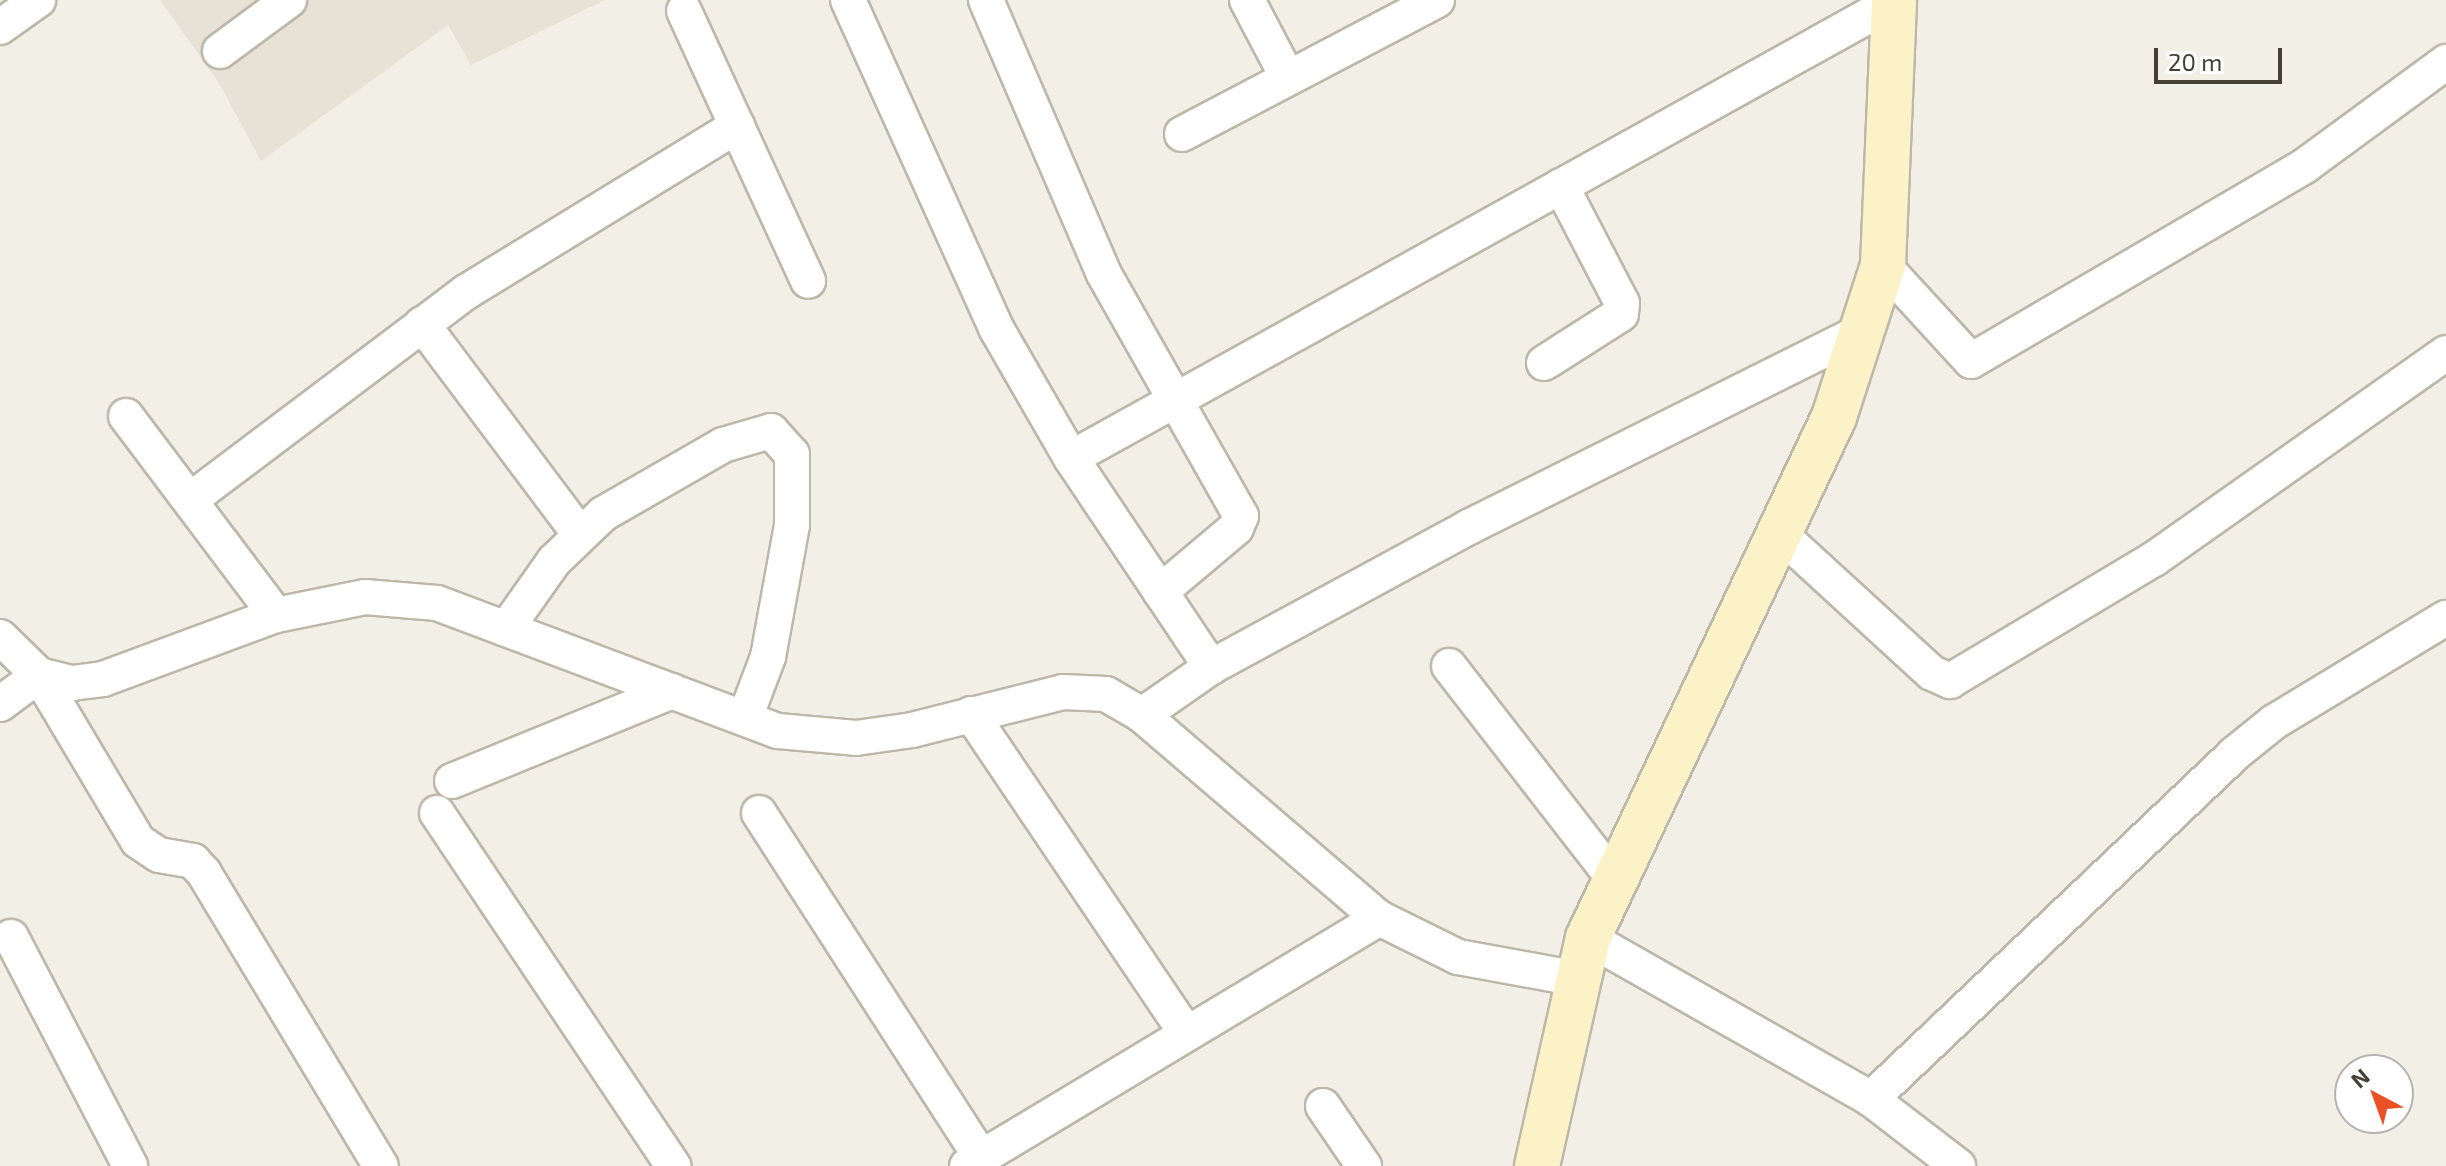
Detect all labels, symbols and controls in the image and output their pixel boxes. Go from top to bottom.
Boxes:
scale bar [2158,32,2286,82]
text: 20 m [2168,47,2222,76]
north arrow [2334,1054,2414,1134]
text: N [2345,1062,2374,1092]

